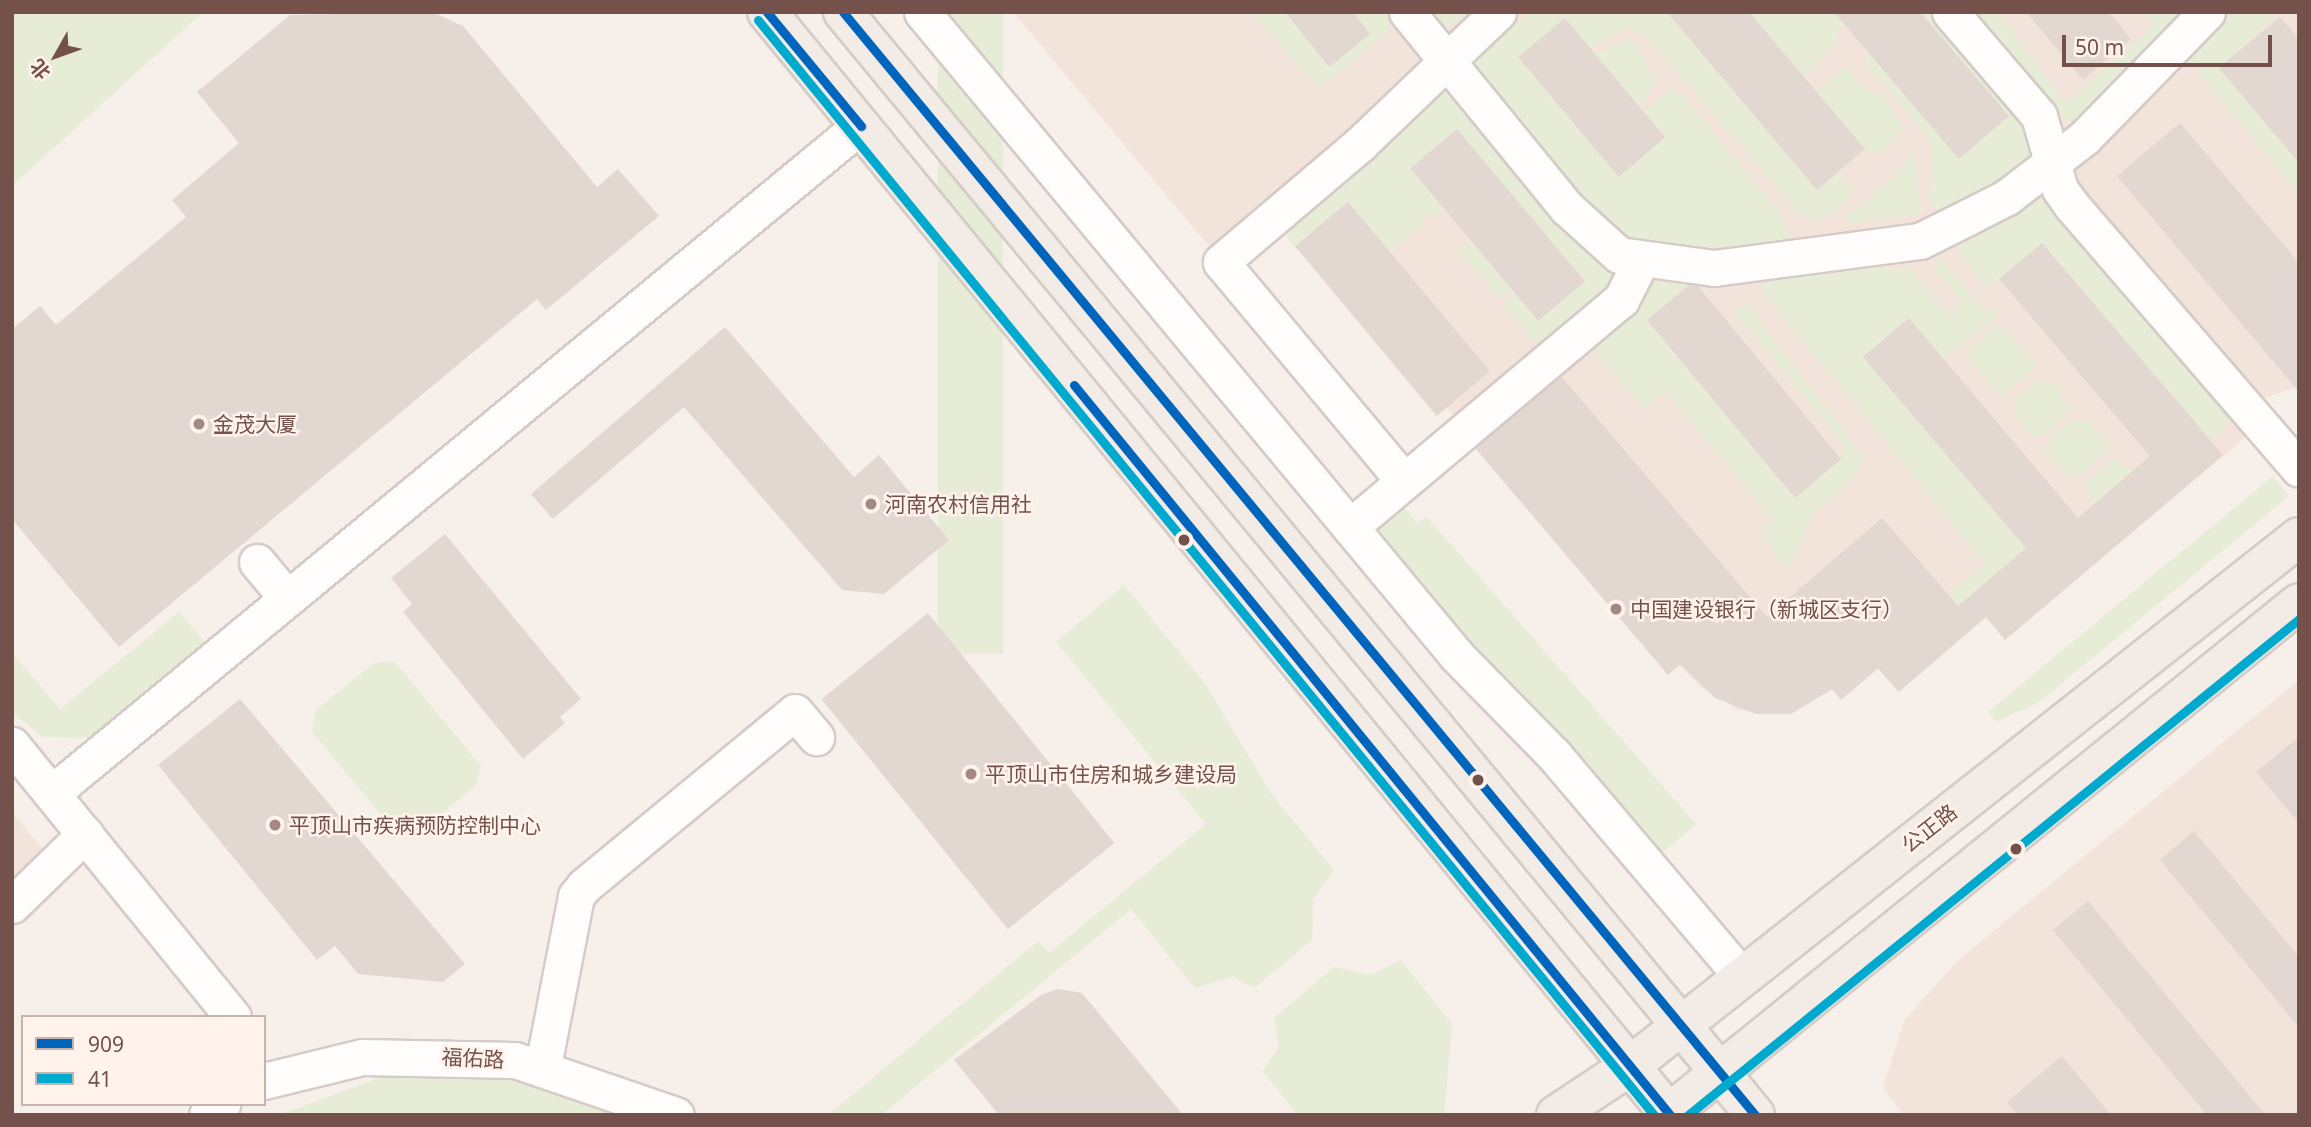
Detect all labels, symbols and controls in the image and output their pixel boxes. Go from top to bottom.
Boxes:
north arrow [21,21,91,91]
scale bar [2066,21,2276,65]
text: 50 m [2075,33,2124,61]
text: 北 [24,54,56,85]
place label: 金茂大厦 [213,411,297,437]
marker: 金茂大厦 [191,416,207,432]
place label: 河南农村信用社 [885,491,1032,517]
marker: 河南农村信用社 [863,496,879,512]
unlabelled marker [1177,533,1191,547]
place label: 中国建设银行（新城区支行） [1630,596,1903,622]
marker: 中国建设银行（新城区支行） [1608,601,1624,617]
place label: 平顶山市住房和城乡建设局 [985,761,1237,787]
marker: 平顶山市住房和城乡建设局 [963,766,979,782]
unlabelled marker [1471,773,1485,787]
street label: 公正路 [1896,799,1962,857]
place label: 平顶山市疾病预防控制中心 [289,812,541,838]
marker: 平顶山市疾病预防控制中心 [267,817,283,833]
unlabelled marker [2009,842,2023,856]
legend [21,1015,266,1106]
text: 909 [88,1030,124,1058]
street label: 福佑路 [441,1044,505,1072]
text: 41 [88,1065,112,1093]

